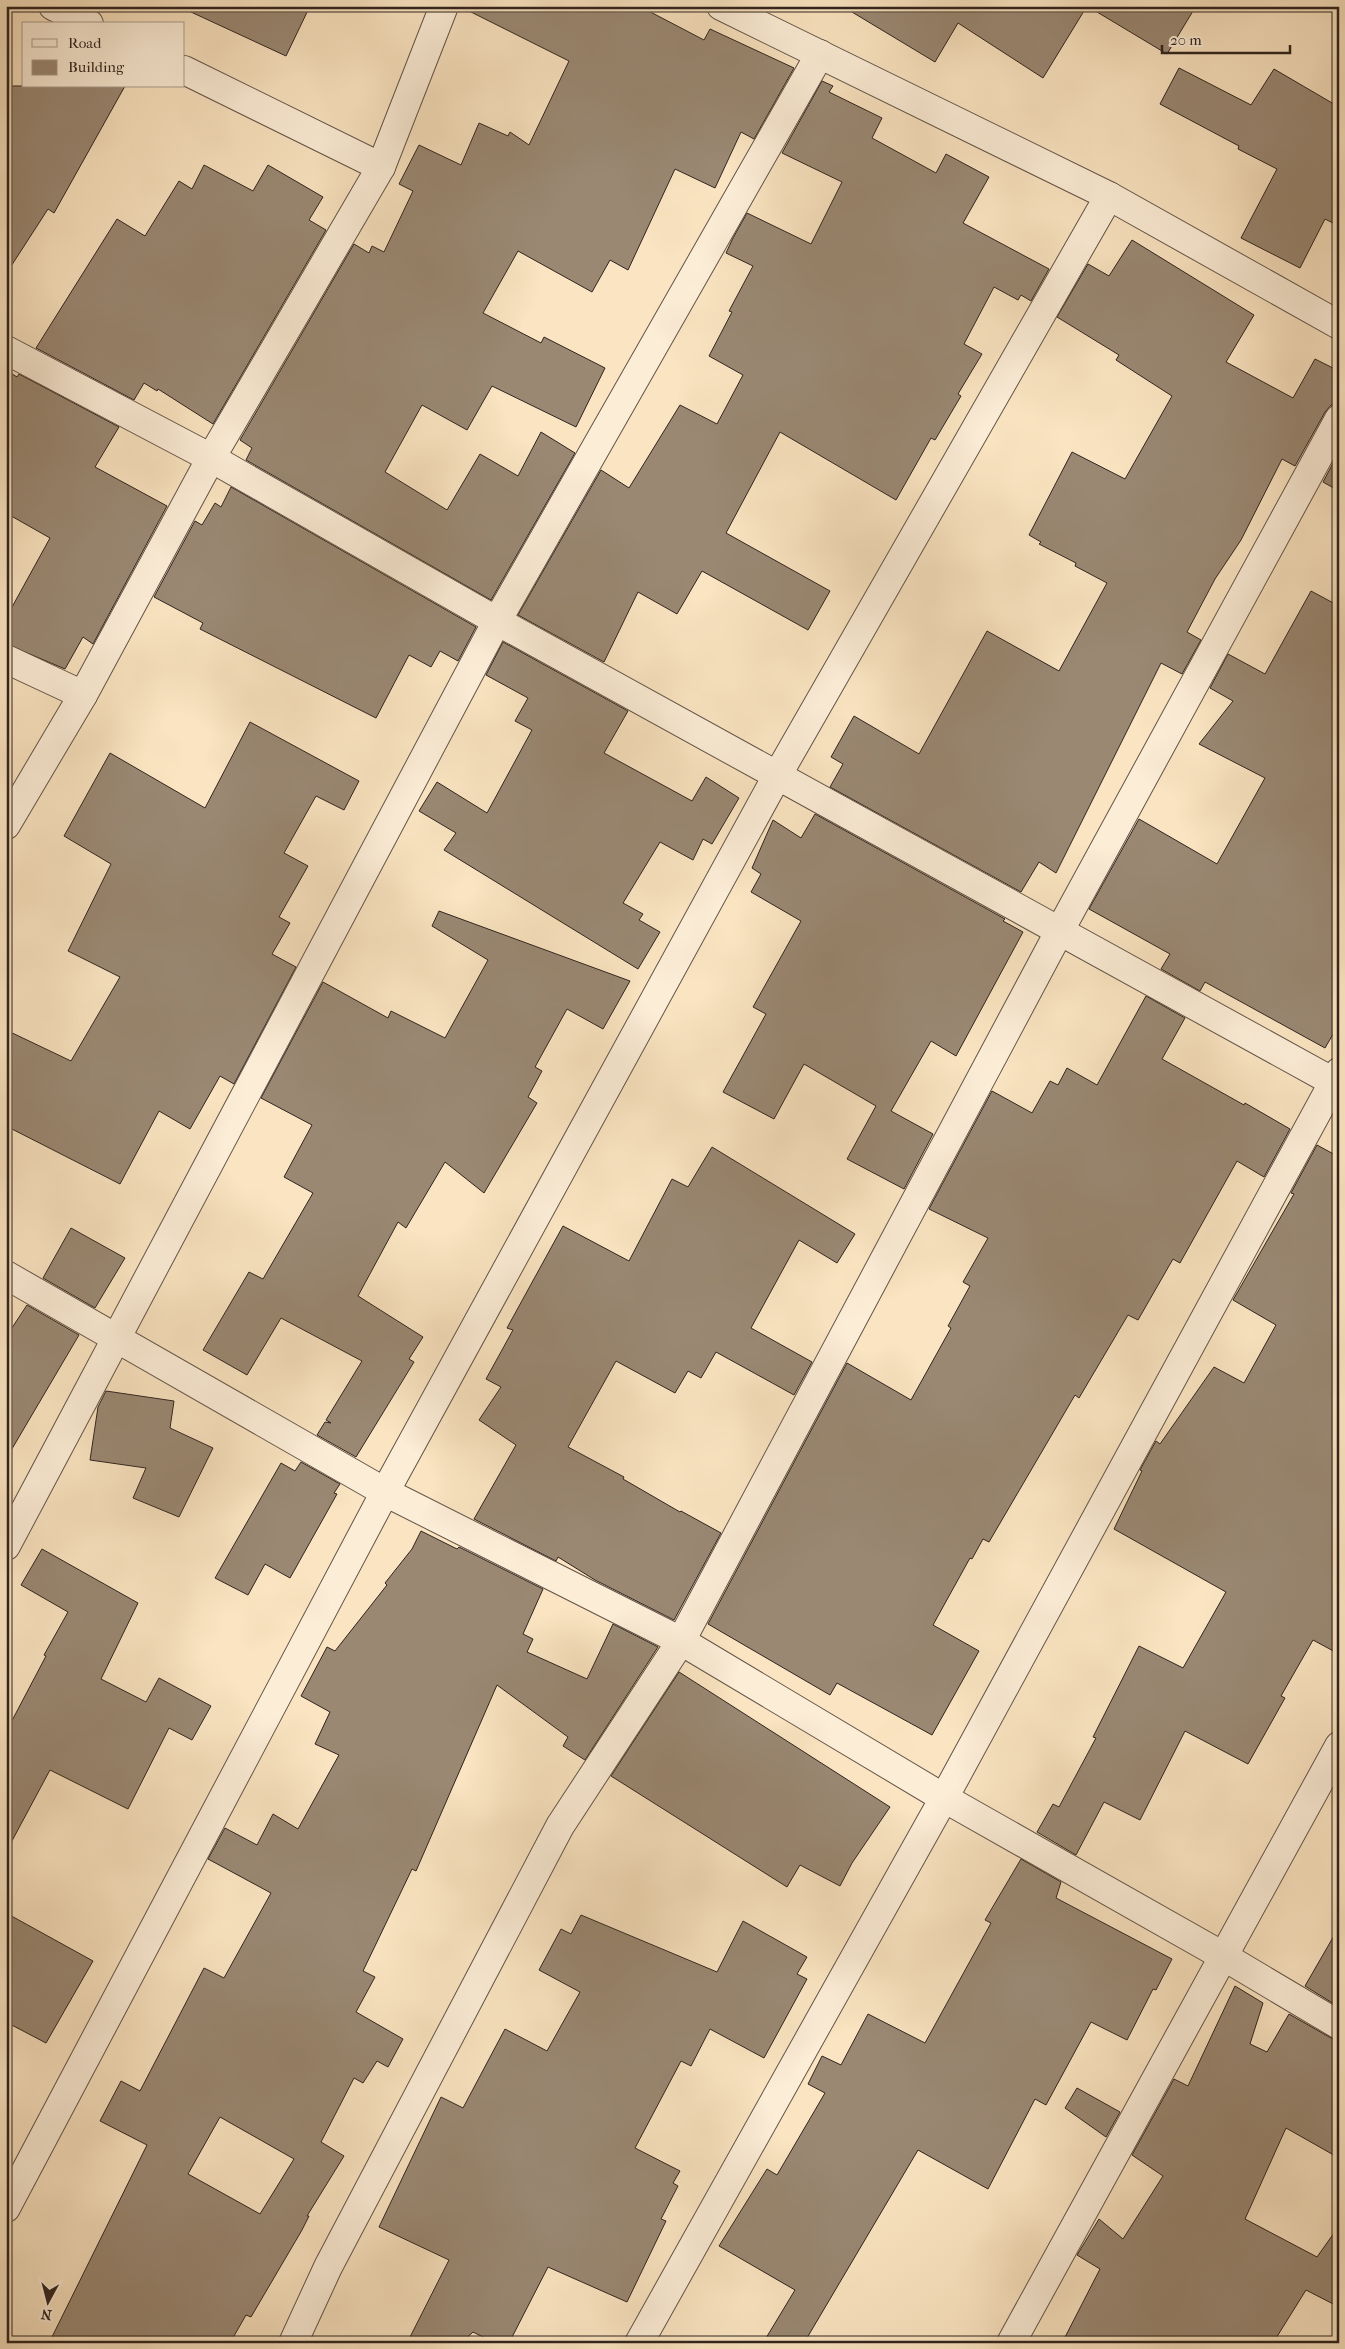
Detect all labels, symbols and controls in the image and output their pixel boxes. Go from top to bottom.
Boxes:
legend [22,22,185,88]
scale bar [1162,22,1290,54]
text: 20 m [1170,31,1202,49]
text: Road [68,34,102,52]
text: Building [68,58,125,76]
north arrow [22,2276,72,2326]
text: N [40,2305,53,2323]

